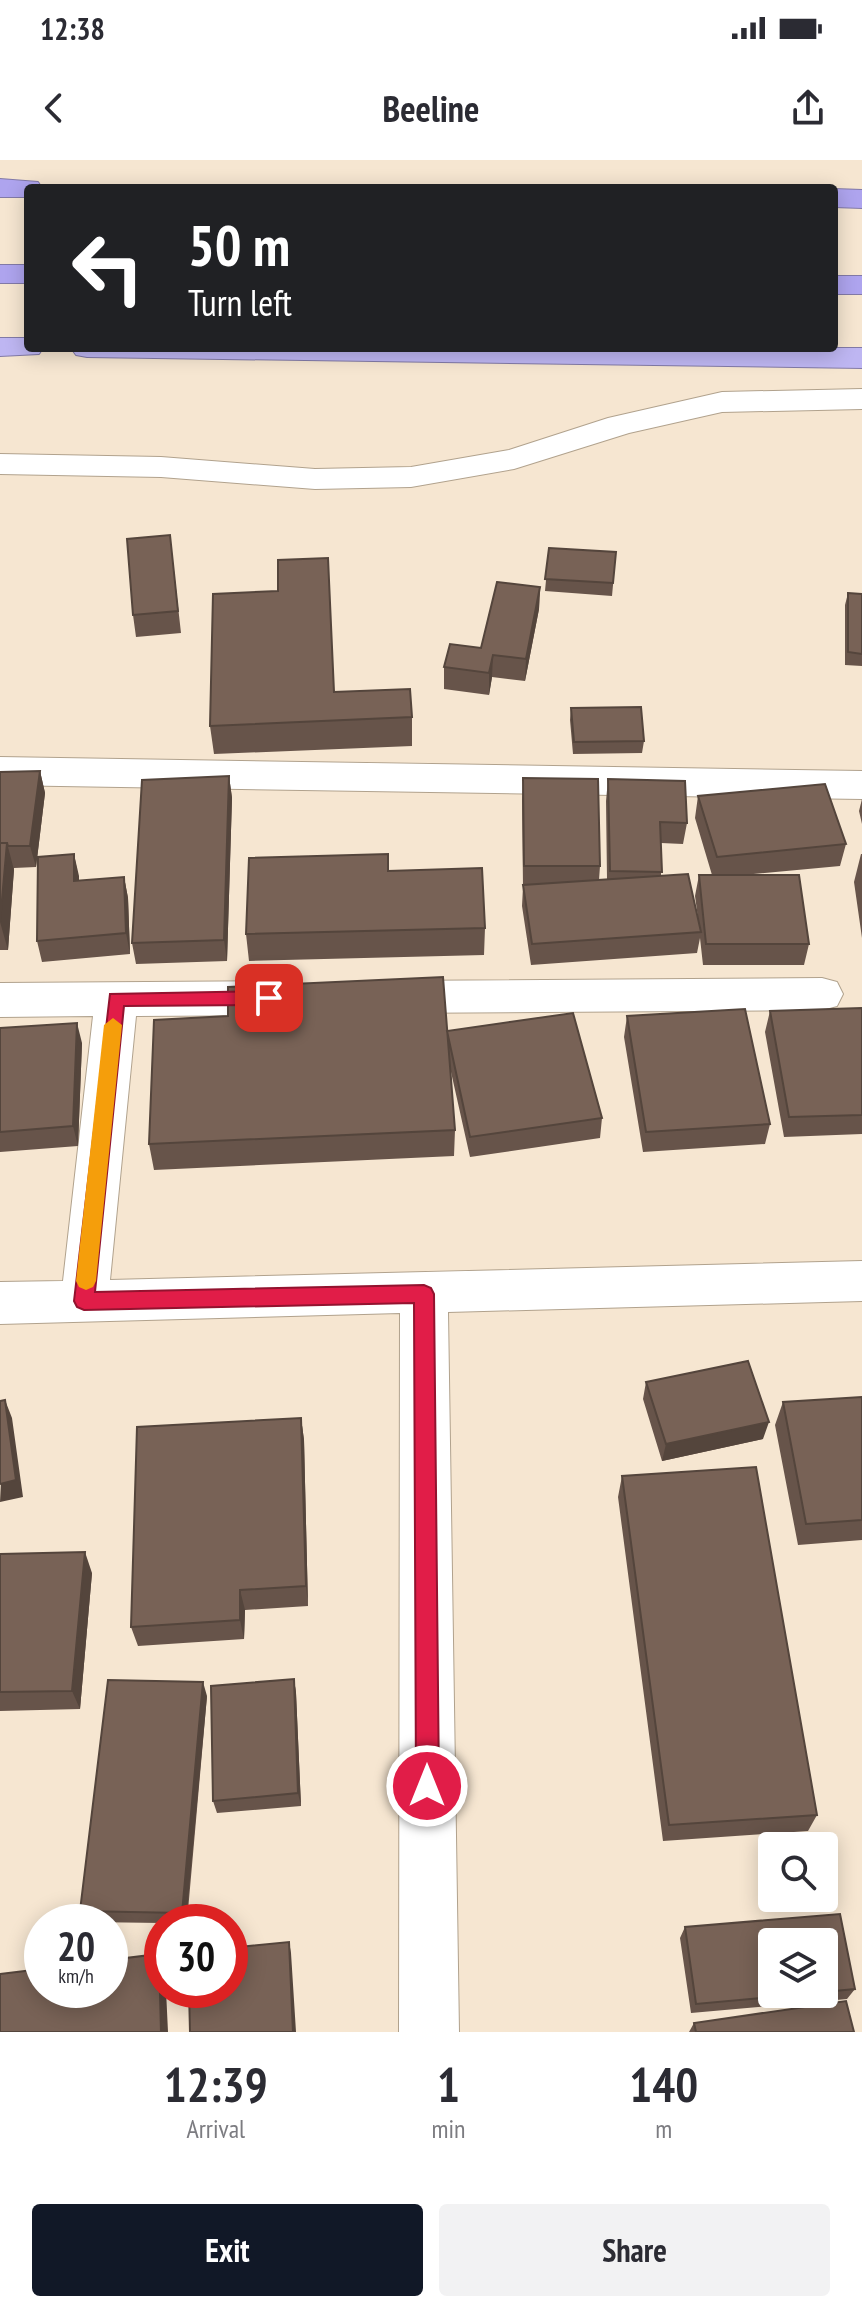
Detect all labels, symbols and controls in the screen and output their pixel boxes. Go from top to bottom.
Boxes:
text: 12:38 [40,9,105,48]
text: Beeline [383,85,479,132]
icon: back [32,86,76,130]
icon: share [786,86,830,130]
text: 50 m [188,209,290,281]
icon: left [56,216,160,320]
text: Turn left [188,279,292,326]
pin [235,964,303,1032]
icon: arrive [247,976,291,1020]
position arrow [385,1744,469,1828]
map controls [758,1832,838,2008]
button: search [758,1832,838,1912]
speed limit sign: 30 [144,1904,248,2008]
text: 20 [57,1920,95,1972]
button: layers [758,1928,838,2008]
text: km/h [58,1963,94,1989]
text: 12:39 [164,2053,268,2115]
text: 1 [437,2053,460,2115]
text: 140 [629,2053,698,2115]
text: Arrival [186,2112,245,2145]
text: min [431,2112,465,2145]
text: m [655,2112,672,2145]
button: Exit [32,2204,423,2296]
button: Share [439,2204,830,2296]

